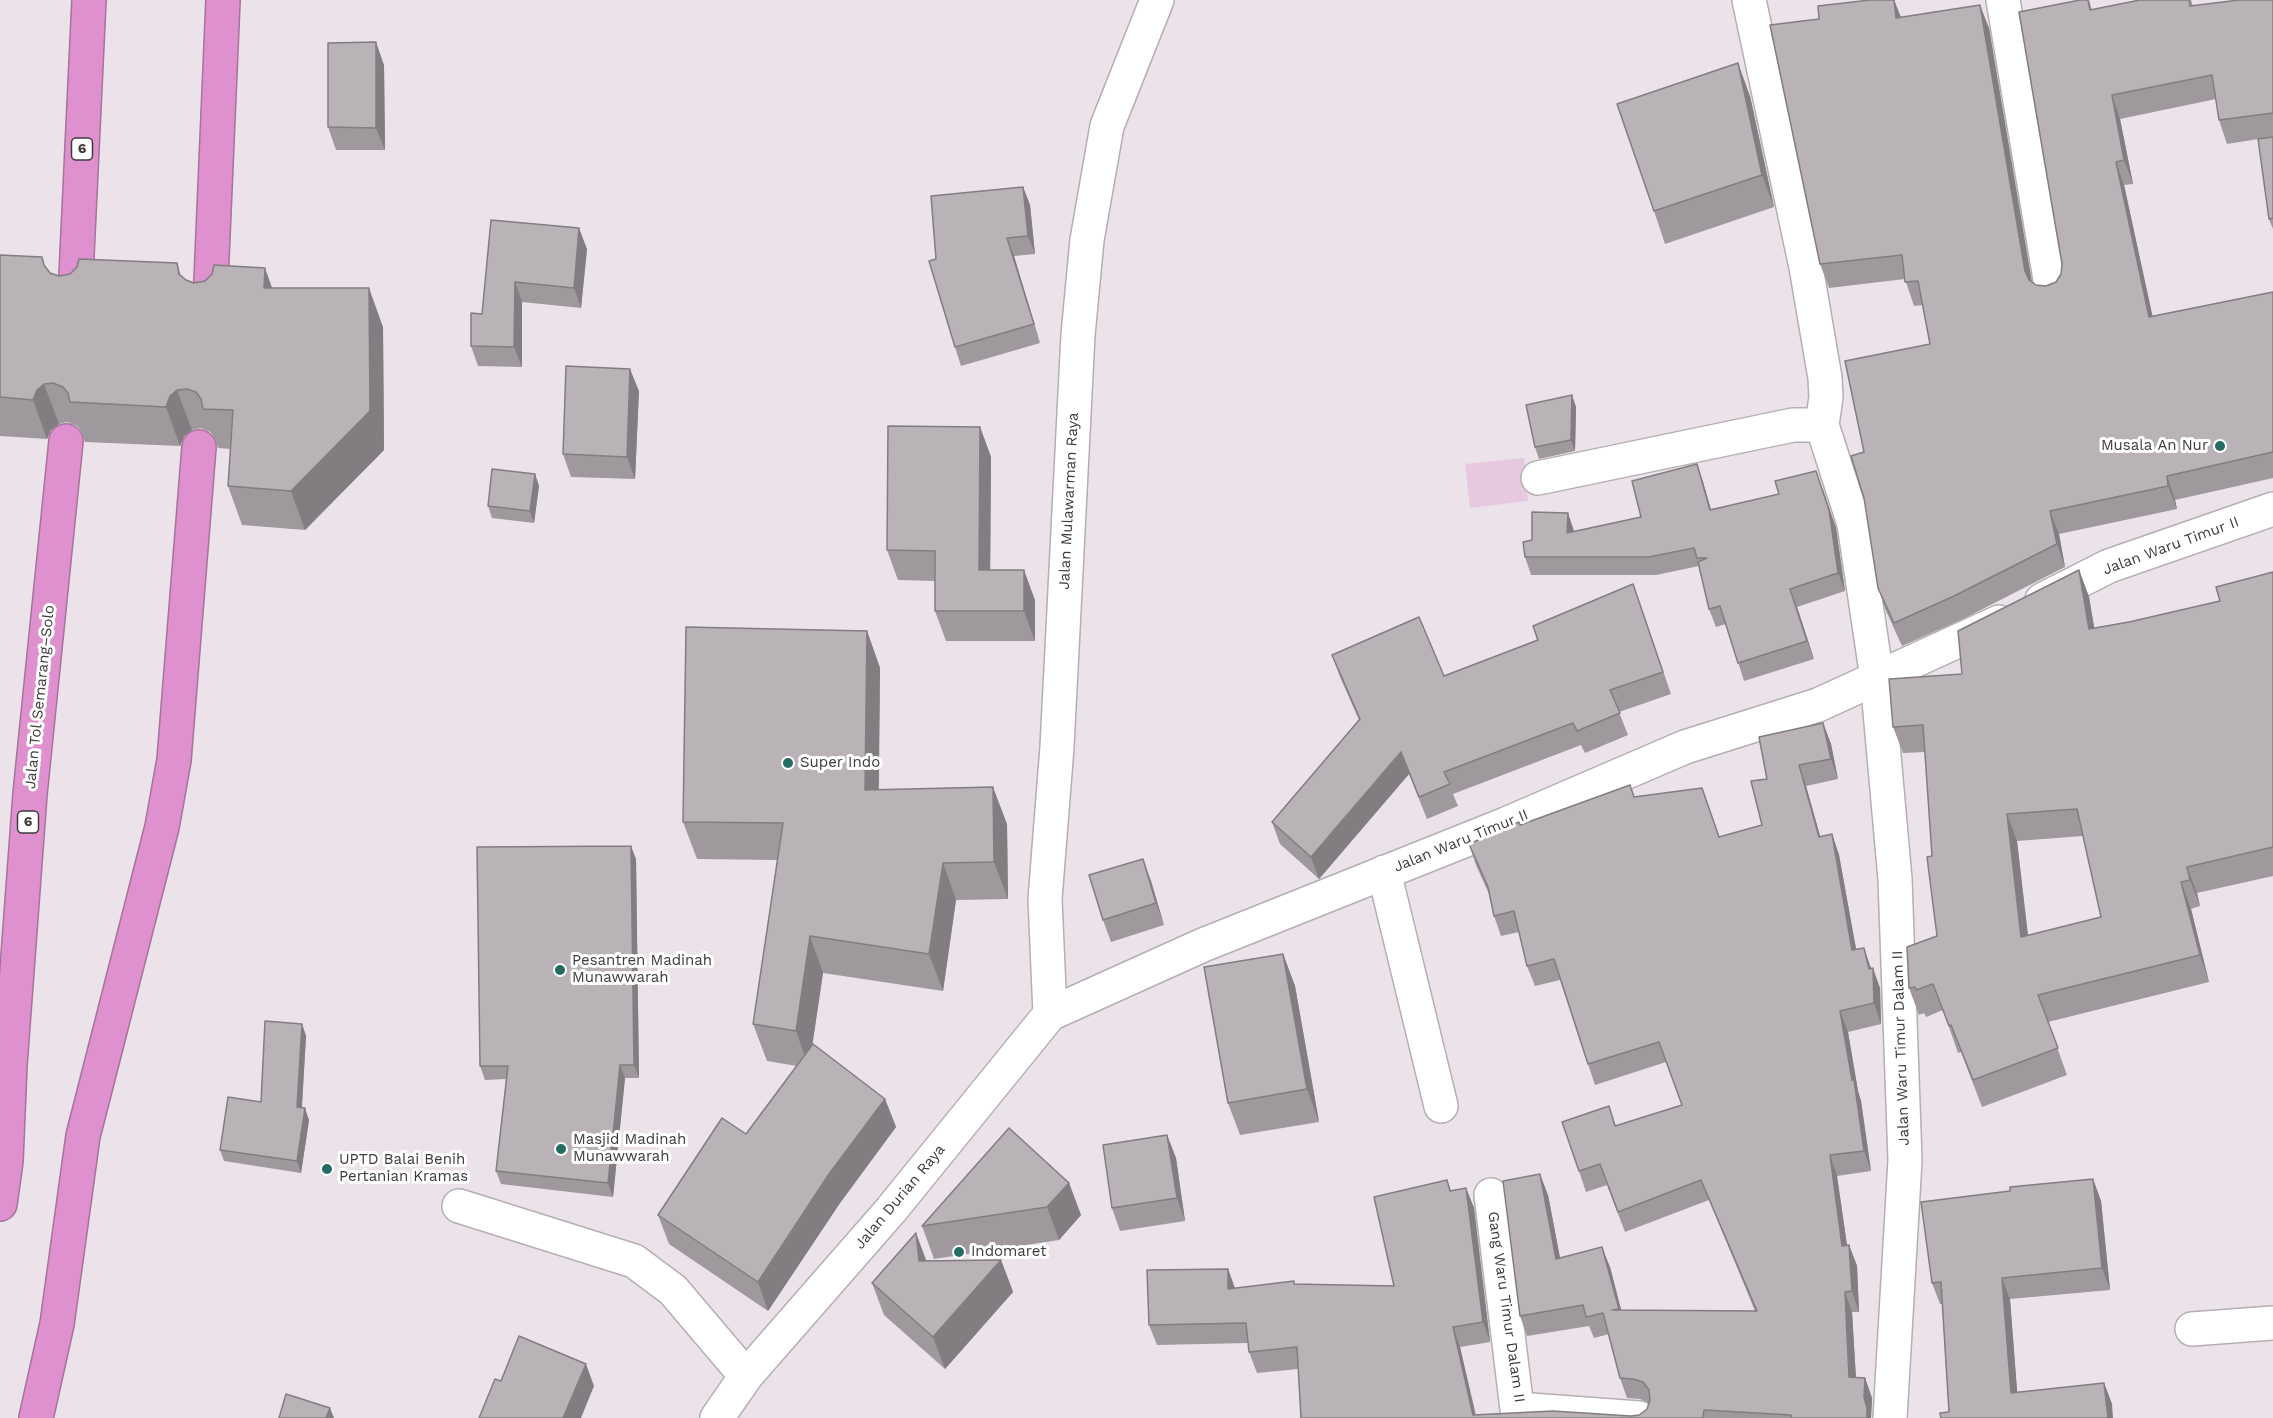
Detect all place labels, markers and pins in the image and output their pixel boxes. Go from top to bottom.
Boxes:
place label: Musala An Nur [2101,437,2208,455]
marker: Musala An Nur [2213,439,2227,453]
place label: Super Indo [800,754,880,772]
marker: Super Indo [781,756,795,770]
place label: Pesantren Madinah Munawwarah [572,952,712,987]
marker: Pesantren Madinah Munawwarah [553,963,567,977]
place label: Masjid Madinah Munawwarah [573,1131,686,1166]
marker: Masjid Madinah Munawwarah [554,1142,568,1156]
place label: UPTD Balai Benih Pertanian Kramas [339,1151,468,1186]
marker: UPTD Balai Benih Pertanian Kramas [320,1162,334,1176]
place label: Indomaret [971,1243,1046,1261]
marker: Indomaret [952,1245,966,1259]

